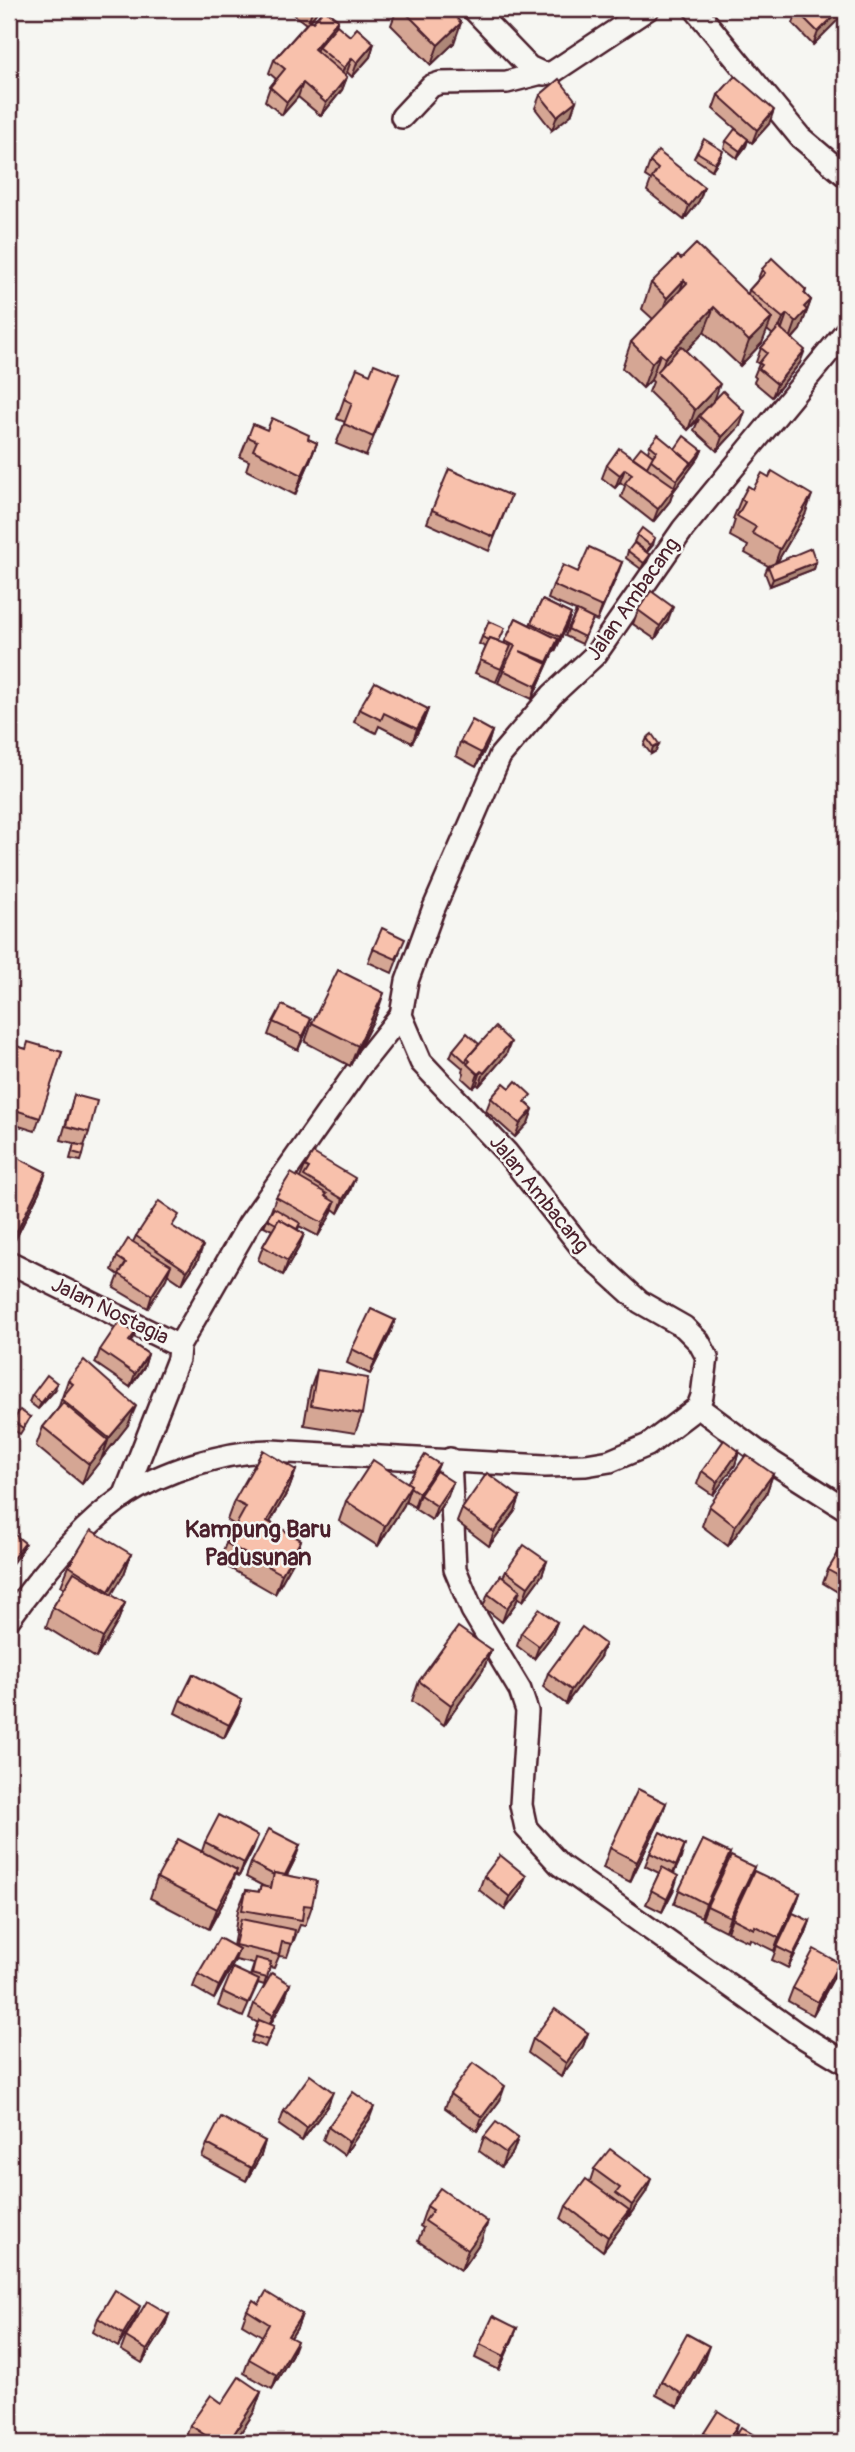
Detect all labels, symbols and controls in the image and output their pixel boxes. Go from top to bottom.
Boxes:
street label: Jalan Ambacang [580,532,686,666]
street label: Jalan Ambacang [483,1129,595,1259]
street label: Jalan Nostagia [47,1271,173,1351]
district label: Kampung Baru Padusunan [185,1515,331,1572]

